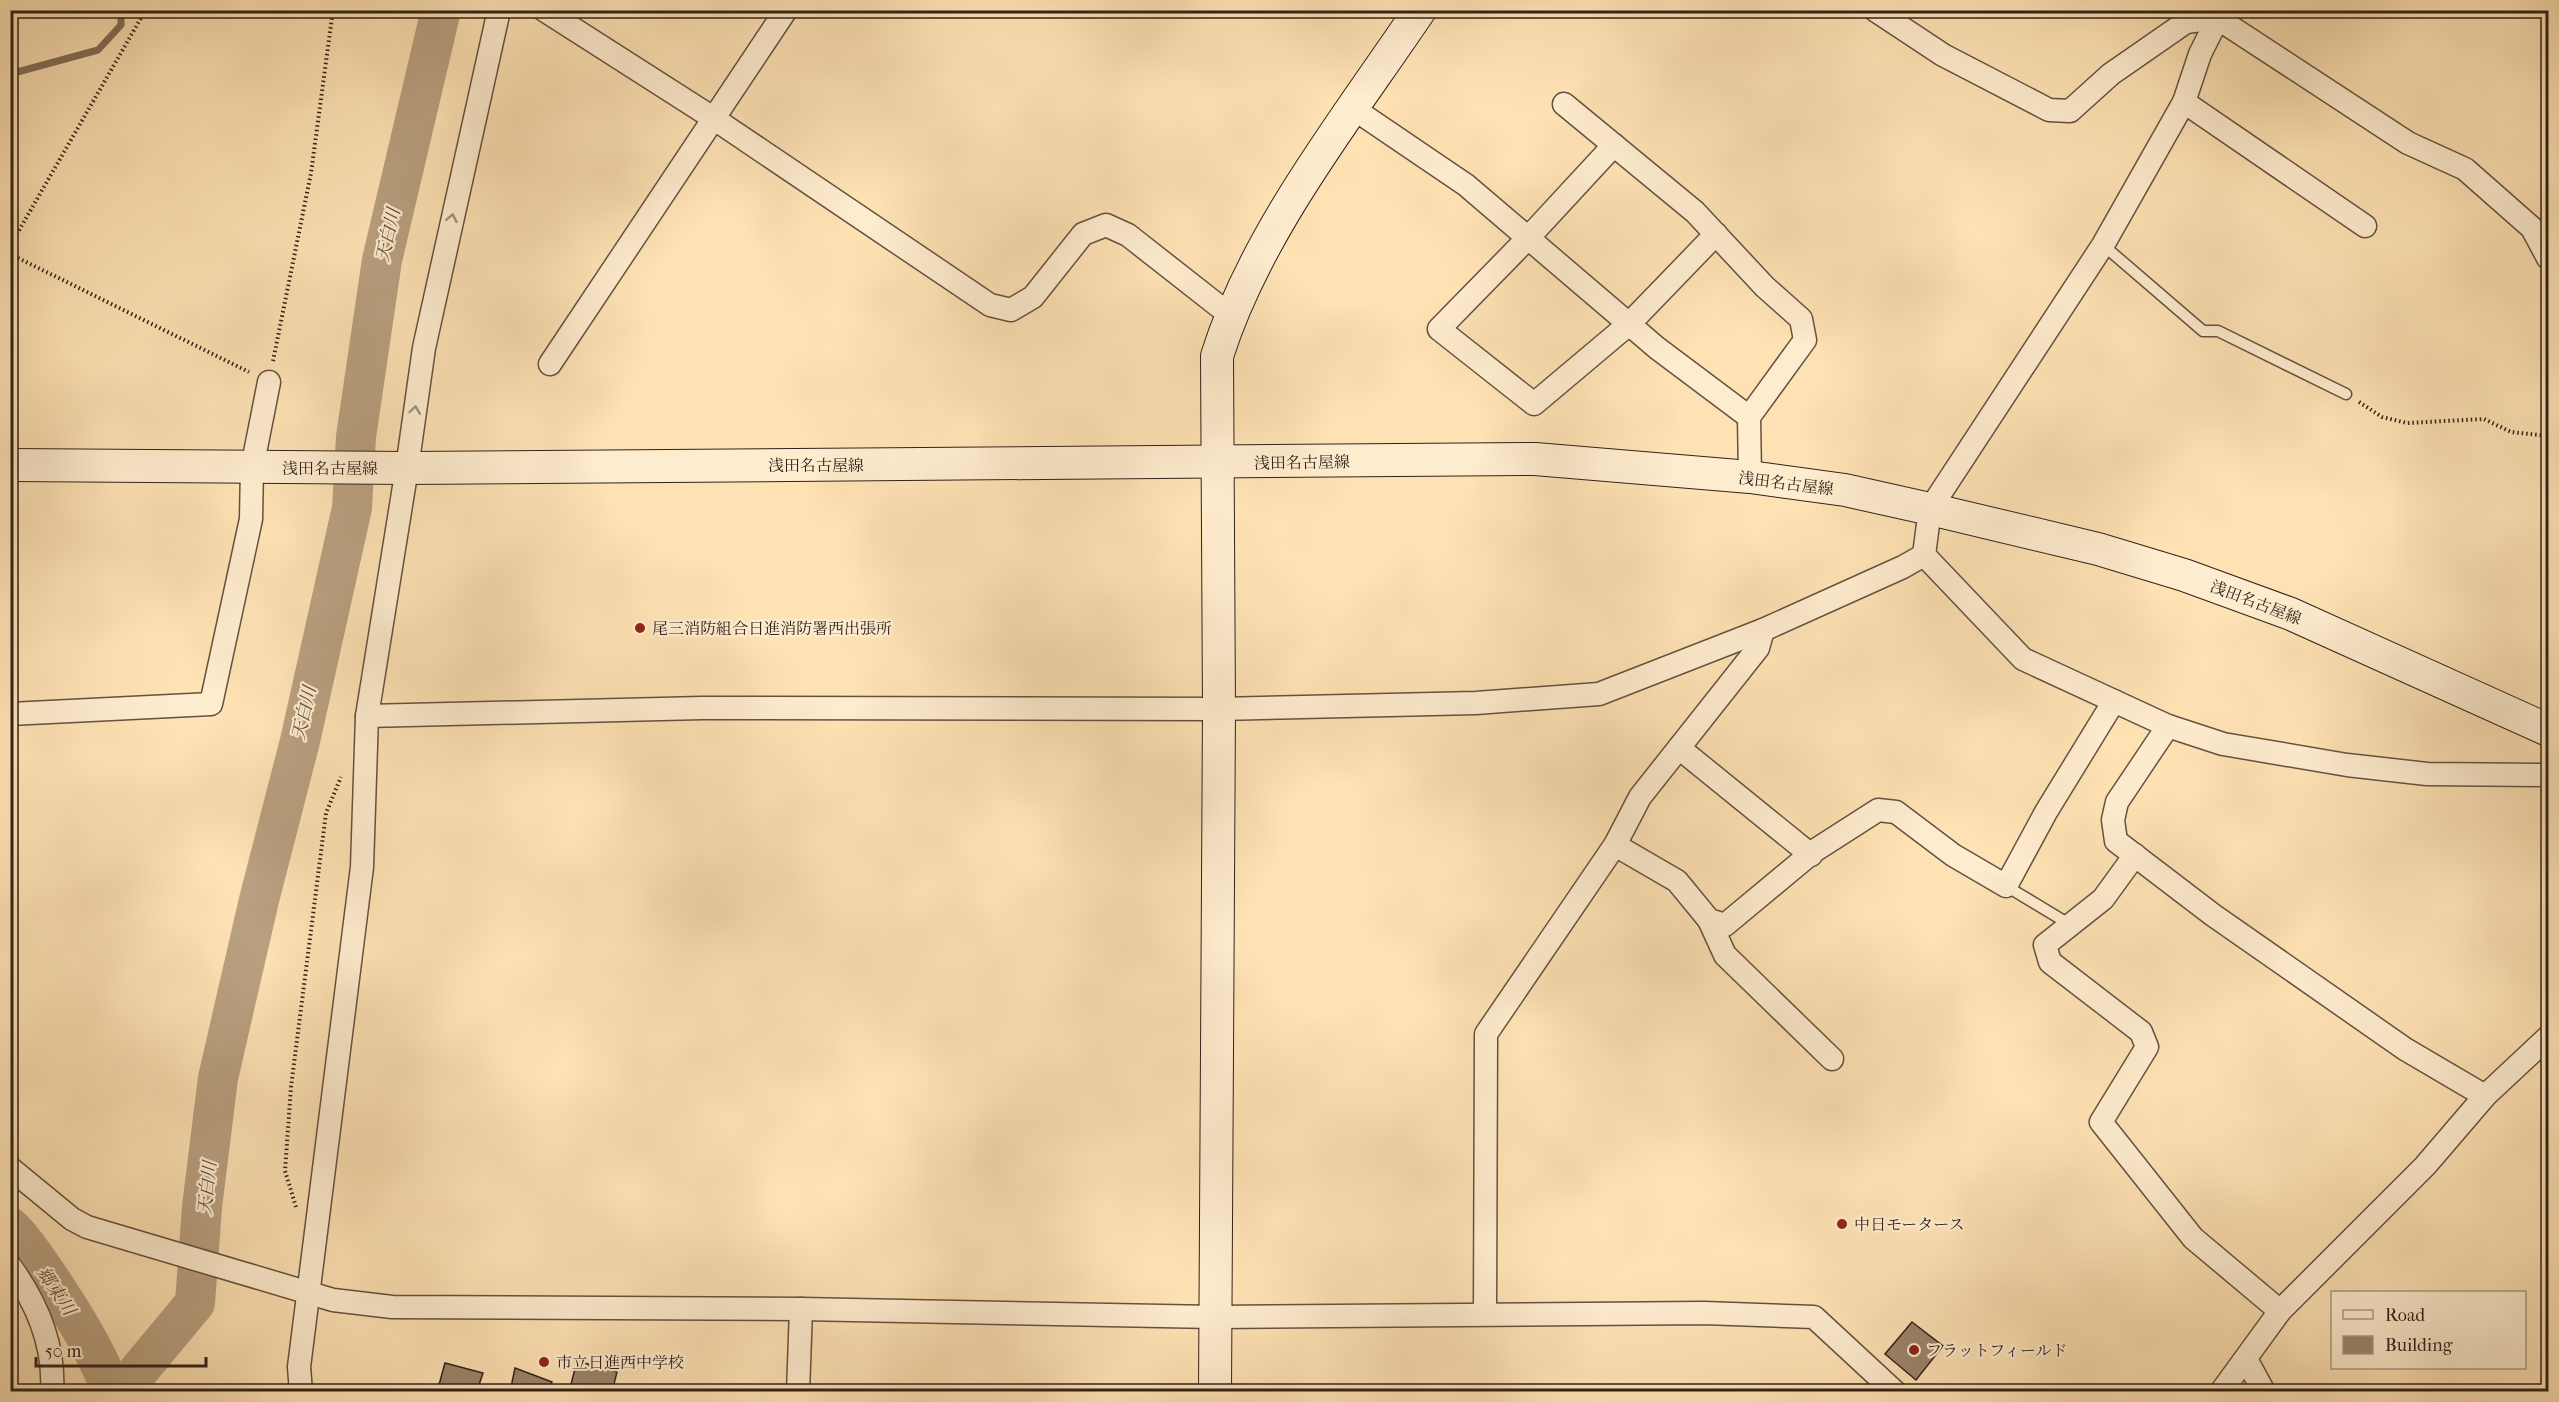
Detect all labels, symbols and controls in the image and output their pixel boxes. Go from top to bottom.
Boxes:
water label: 天白川 [372,204,405,264]
one-way arrow [444,213,457,223]
one-way arrow [409,405,421,414]
street label: 浅田名古屋線 [1254,452,1350,473]
street label: 浅田名古屋線 [768,456,864,475]
street label: 浅田名古屋線 [282,459,378,478]
street label: 浅田名古屋線 [1737,468,1835,499]
street label: 浅田名古屋線 [2208,576,2304,629]
place label: 尾三消防組合日進消防署西出張所 [652,619,892,638]
marker: 尾三消防組合日進消防署西出張所 [633,621,647,635]
water label: 天白川 [288,682,321,742]
water label: 天白川 [194,1158,221,1216]
place label: 中日モータース [1854,1215,1965,1234]
marker: 中日モータース [1835,1217,1849,1231]
water label: 郷東川 [32,1263,81,1321]
legend [2331,1291,2526,1369]
text: Road [2385,1305,2425,1326]
scale bar [36,1330,206,1368]
text: Building [2385,1335,2453,1356]
text: 50 m [45,1341,82,1362]
place label: フラットフィールド [1926,1341,2068,1360]
marker: フラットフィールド [1907,1343,1921,1357]
place label: 市立日進西中学校 [556,1353,684,1372]
marker: 市立日進西中学校 [537,1355,551,1369]

